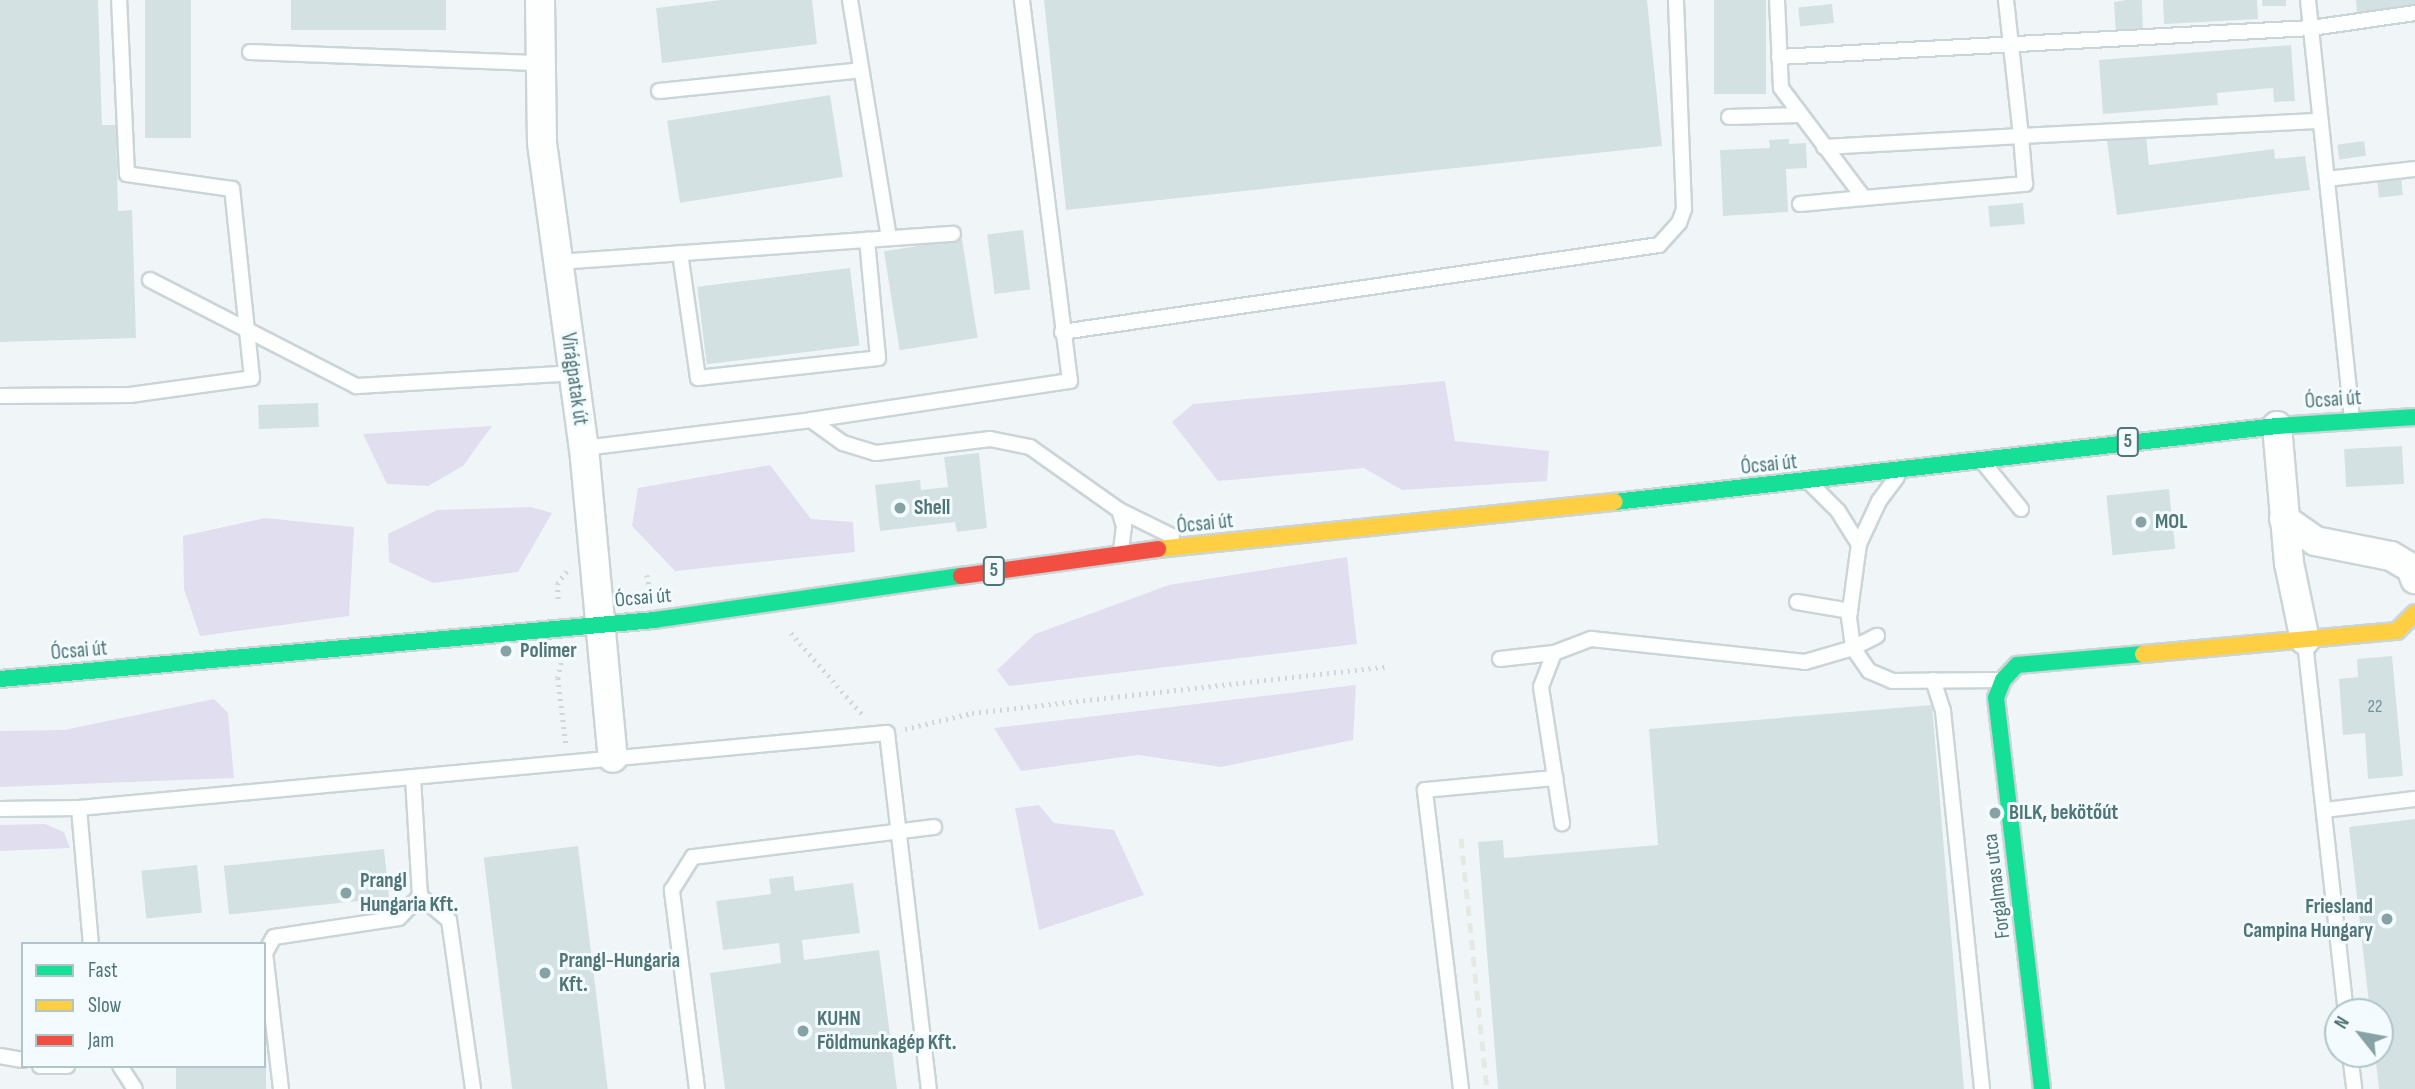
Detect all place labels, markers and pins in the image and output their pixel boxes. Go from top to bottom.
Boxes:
place label: Shell [914,495,950,521]
marker: Shell [892,500,908,516]
place label: MOL [2155,509,2187,535]
marker: MOL [2133,514,2149,530]
place label: Polimer [520,638,577,664]
marker: Polimer [498,643,514,659]
place label: BILK, bekötőút [2009,800,2118,826]
marker: BILK, bekötőút [1987,805,2003,821]
place label: Prangl Hungaria Kft. [360,868,458,918]
marker: Prangl Hungaria Kft. [338,885,354,901]
place label: Friesland Campina Hungary [2243,894,2373,944]
marker: Friesland Campina Hungary [2379,911,2395,927]
place label: Prangl-Hungaria Kft. [559,948,680,998]
marker: Prangl-Hungaria Kft. [537,965,553,981]
place label: KUHN Földmunkagép Kft. [817,1006,956,1056]
marker: KUHN Földmunkagép Kft. [795,1023,811,1039]

